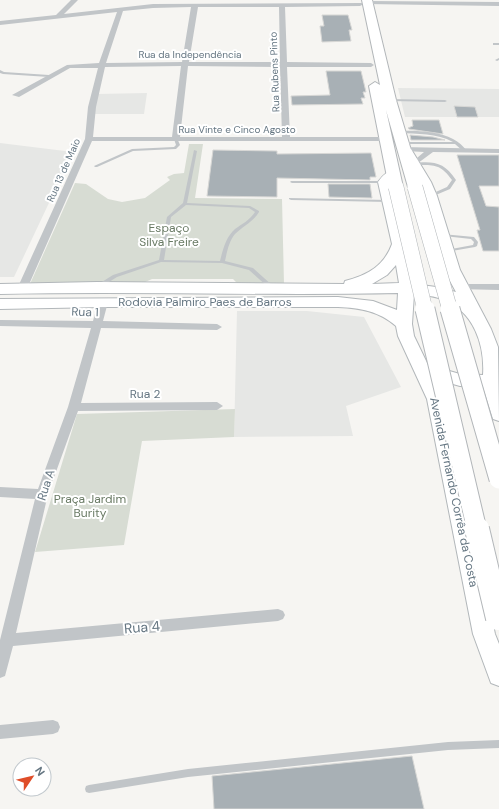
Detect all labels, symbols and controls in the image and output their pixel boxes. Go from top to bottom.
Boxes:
street label: Rua Rubens Pinto [267,31,282,112]
street label: Rua da Independência [138,48,242,61]
street label: Rua Vinte e Cinco Agosto [178,123,296,136]
street label: Rua 13 de Maio [44,136,83,204]
park label: Espaço Silva Freire [139,220,199,250]
street label: Rodovia Palmiro Paes de Barros [118,294,292,310]
street label: Rua 1 [71,304,99,320]
street label: Rua 2 [130,386,160,402]
street label: Avenida Fernando Corrêa da Costa [426,396,482,588]
street label: Rua A [33,467,59,503]
park label: Praça Jardim Burity [54,491,126,521]
street label: Rua 4 [123,616,161,638]
north arrow [12,757,52,797]
text: N [32,764,48,779]

